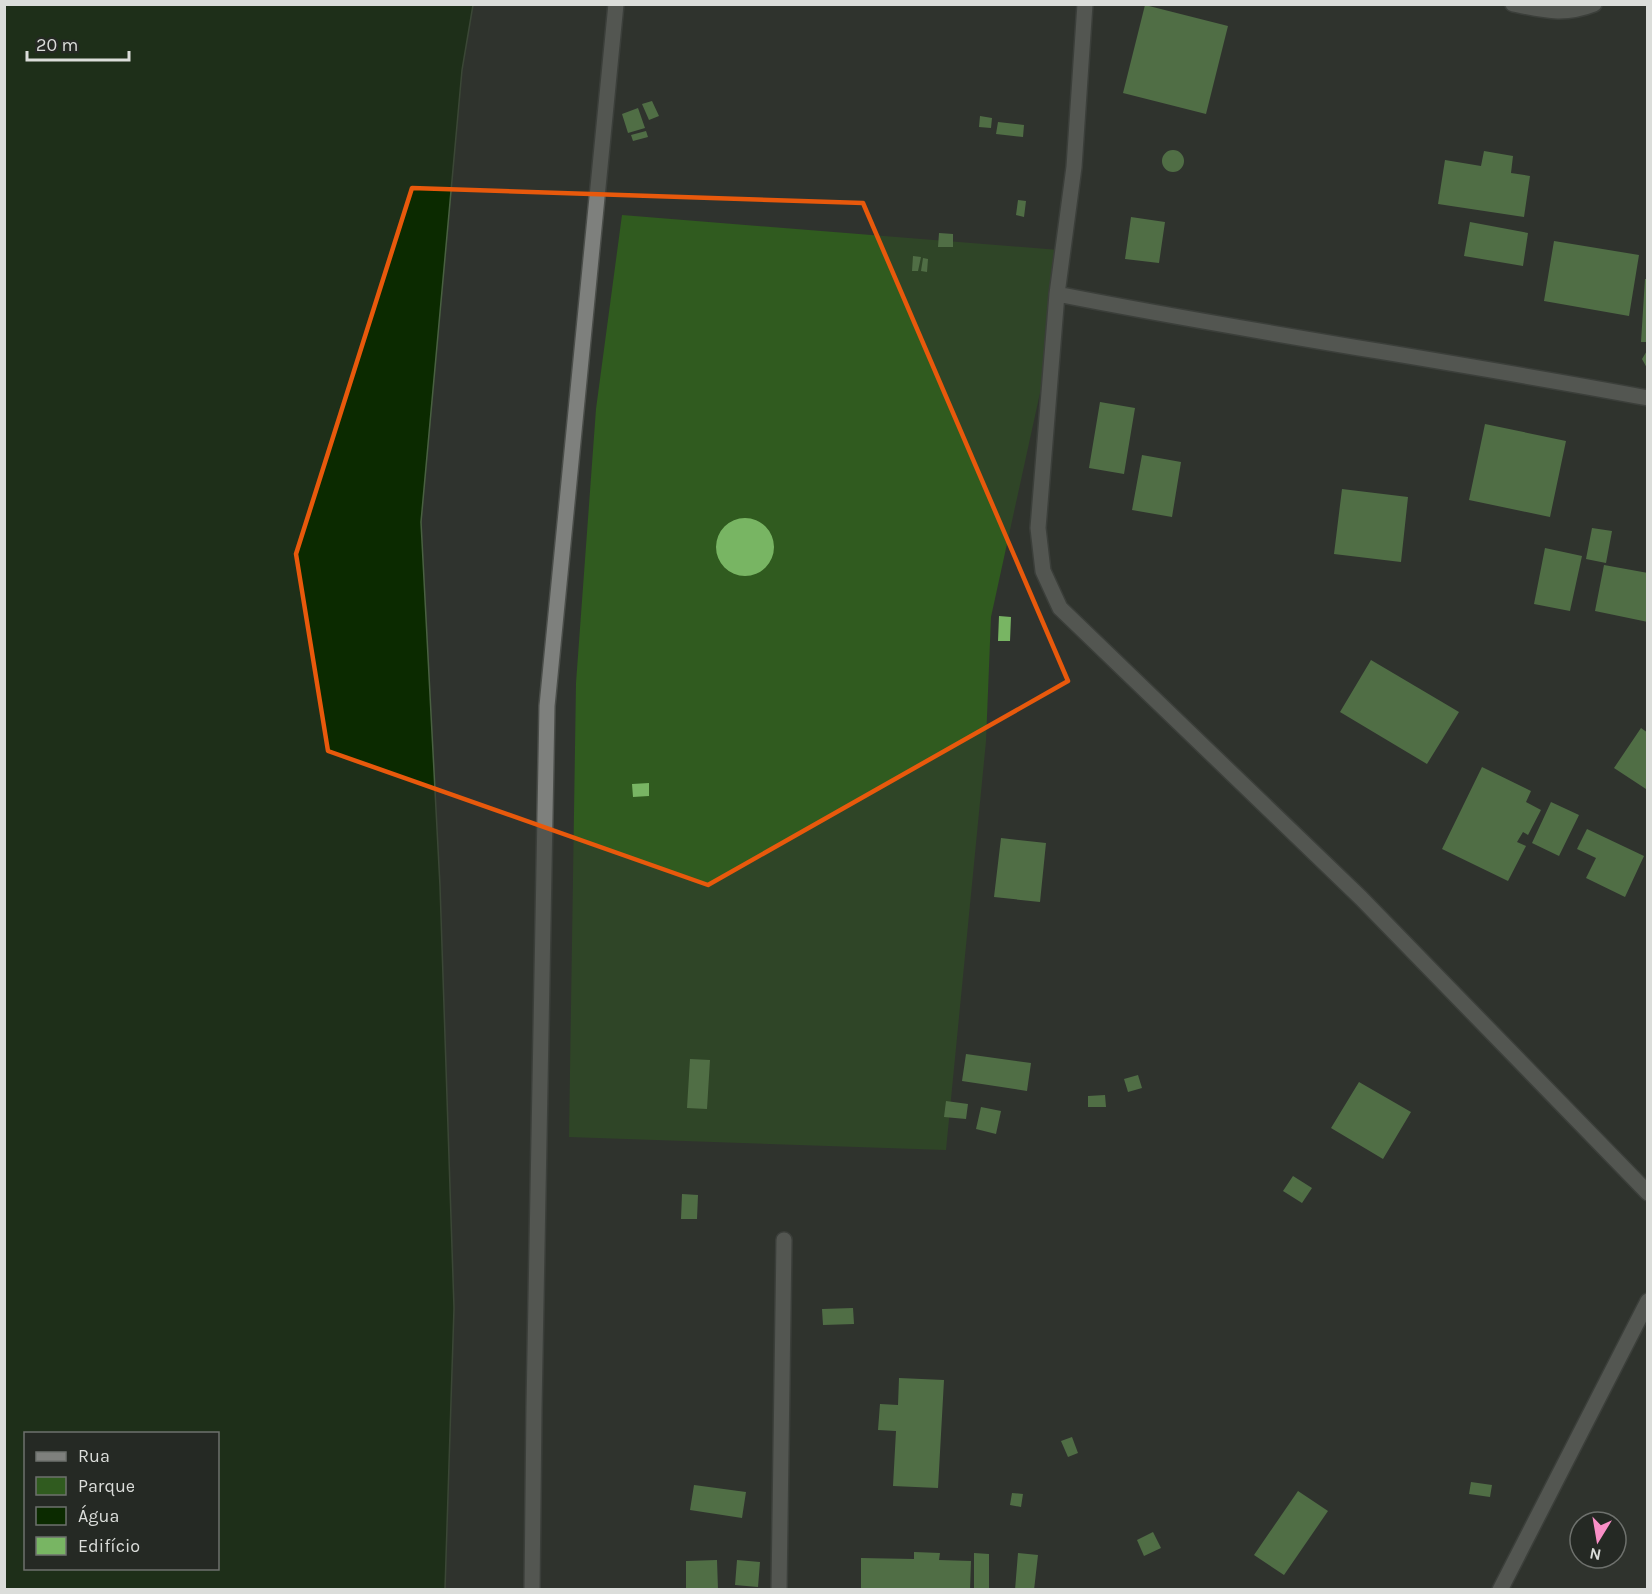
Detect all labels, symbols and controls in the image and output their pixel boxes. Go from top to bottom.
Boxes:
scale bar [27,24,129,62]
text: 20 m [36,34,78,56]
legend [24,1432,219,1570]
text: Rua [78,1445,110,1467]
text: Parque [78,1475,135,1497]
text: Água [78,1504,119,1527]
north arrow [1568,1510,1628,1570]
text: Edifício [78,1535,140,1557]
text: N [1588,1544,1603,1565]

